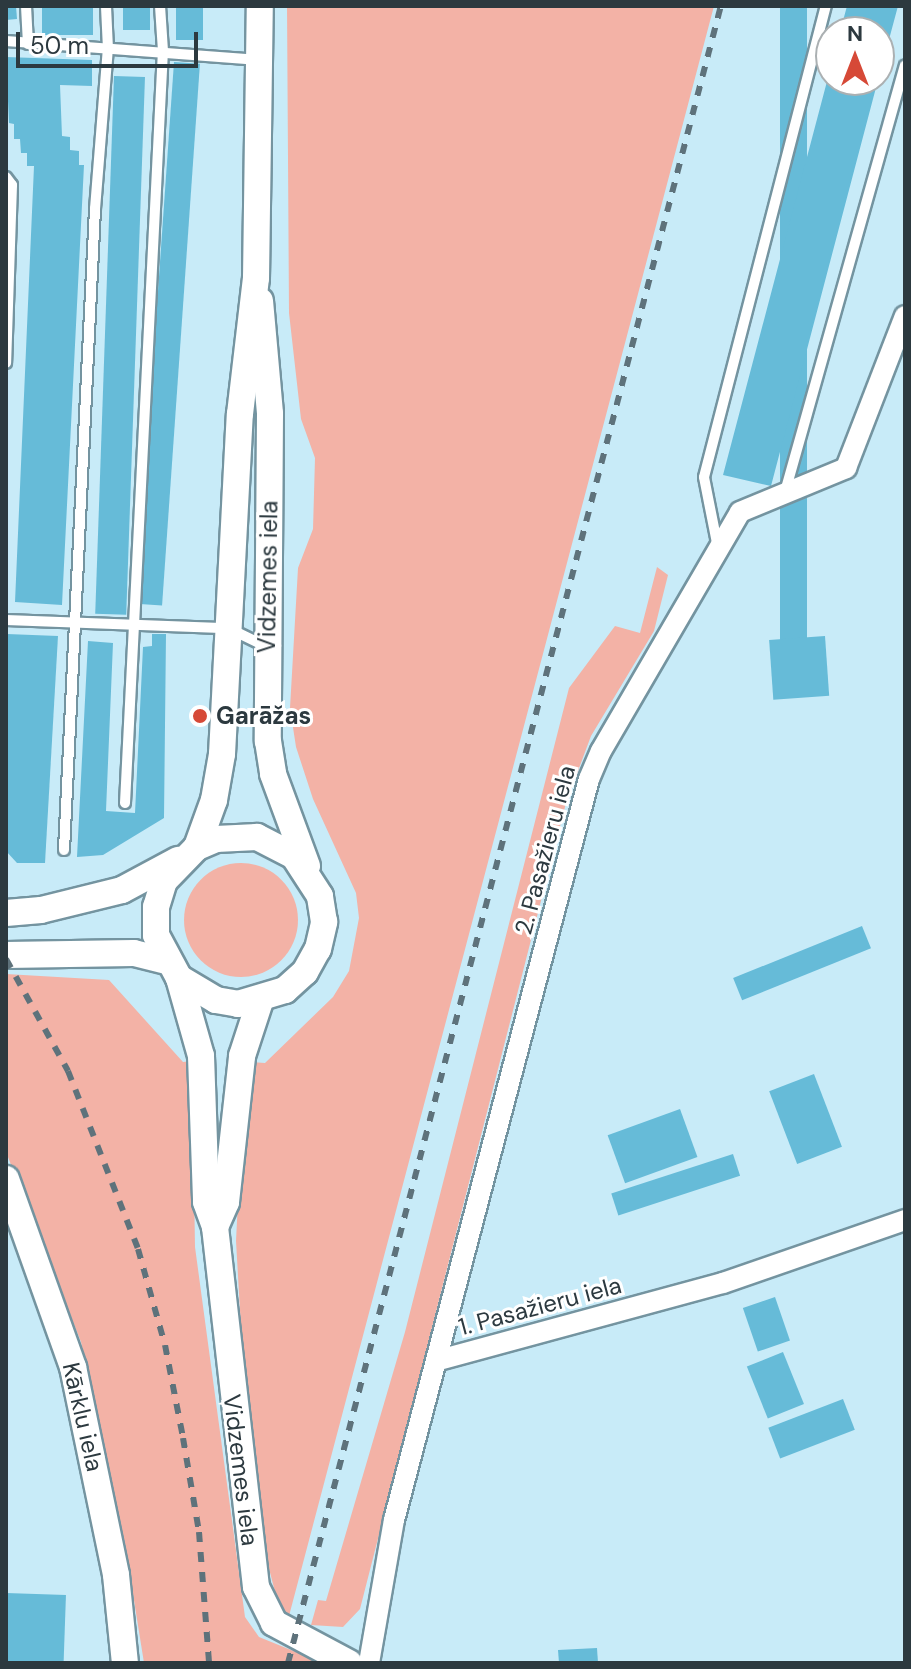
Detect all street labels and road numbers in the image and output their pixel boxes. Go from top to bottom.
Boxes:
street label: Vidzemes iela [252,500,284,654]
street label: 2. Pasažieru iela [509,762,581,938]
street label: 1. Pasažieru iela [455,1270,625,1342]
street label: Kārklu iela [57,1360,109,1474]
street label: Vidzemes iela [217,1392,265,1548]

